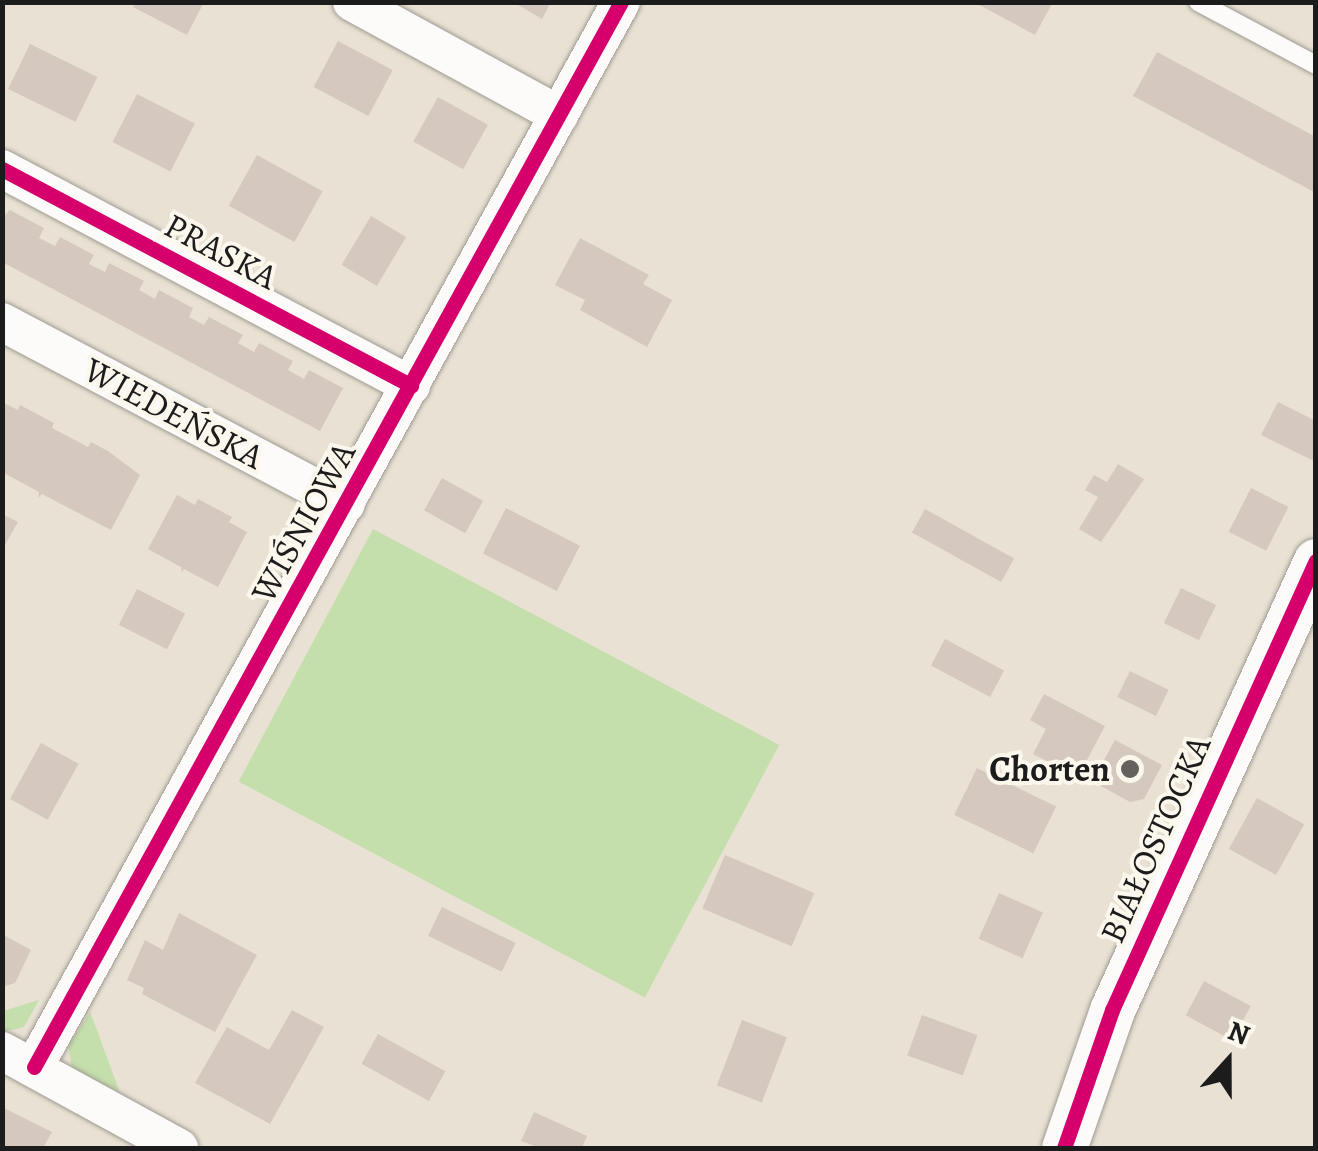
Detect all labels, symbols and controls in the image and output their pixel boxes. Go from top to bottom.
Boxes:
street label: PRASKA [157,204,285,298]
street label: WIEDEŃSKA [77,348,271,478]
street label: WIŚNIOWA [242,435,364,609]
street label: BIAŁOSTOCKA [1091,729,1219,949]
place label: Chorten [989,748,1110,790]
marker: Chorten [1119,758,1141,780]
north arrow [1178,1011,1278,1111]
text: N [1222,1012,1255,1054]

